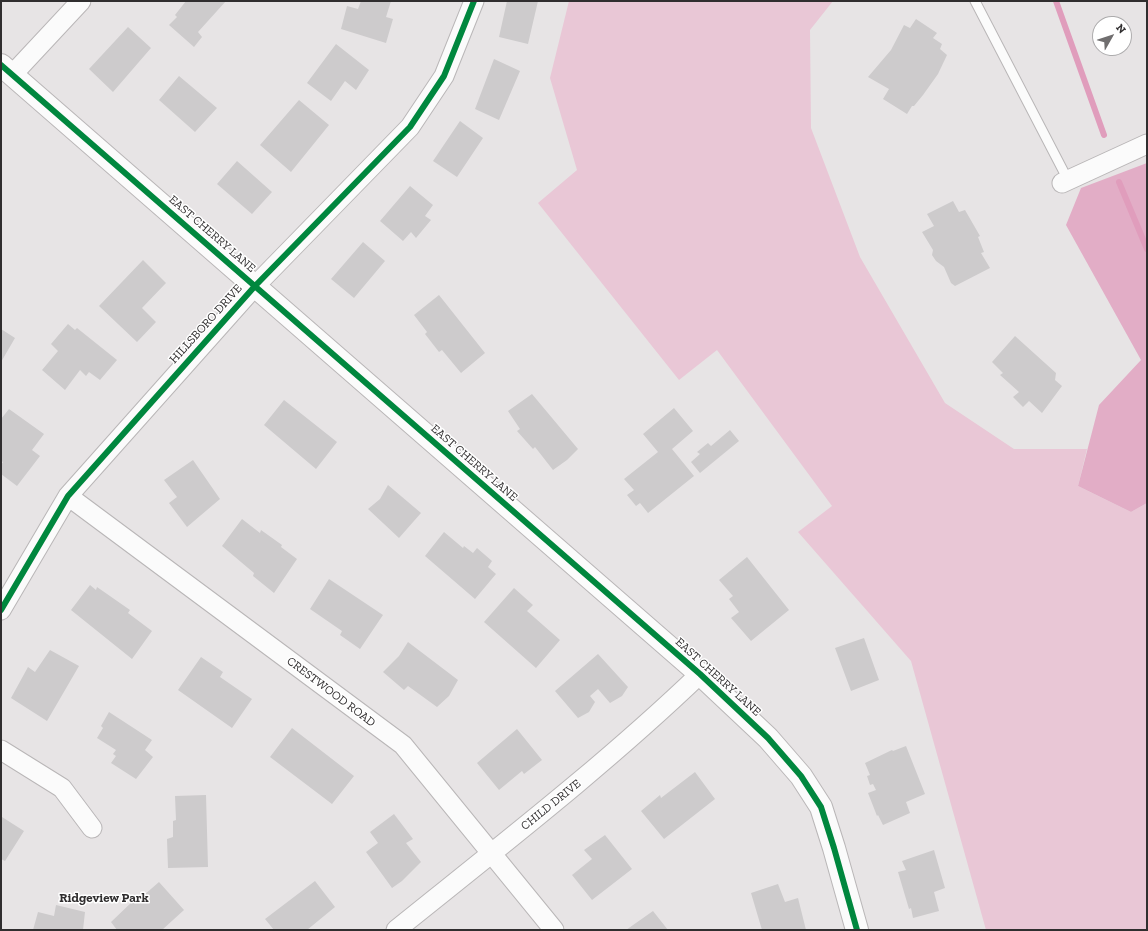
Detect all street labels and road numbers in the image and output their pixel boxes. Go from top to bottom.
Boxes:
street label: EAST CHERRY LANE [166,192,258,276]
street label: HILLSBORO DRIVE [167,281,245,367]
street label: EAST CHERRY LANE [428,421,520,505]
street label: EAST CHERRY LANE [672,635,764,719]
street label: CRESTWOOD ROAD [284,654,378,730]
street label: CHILD DRIVE [518,776,584,834]

